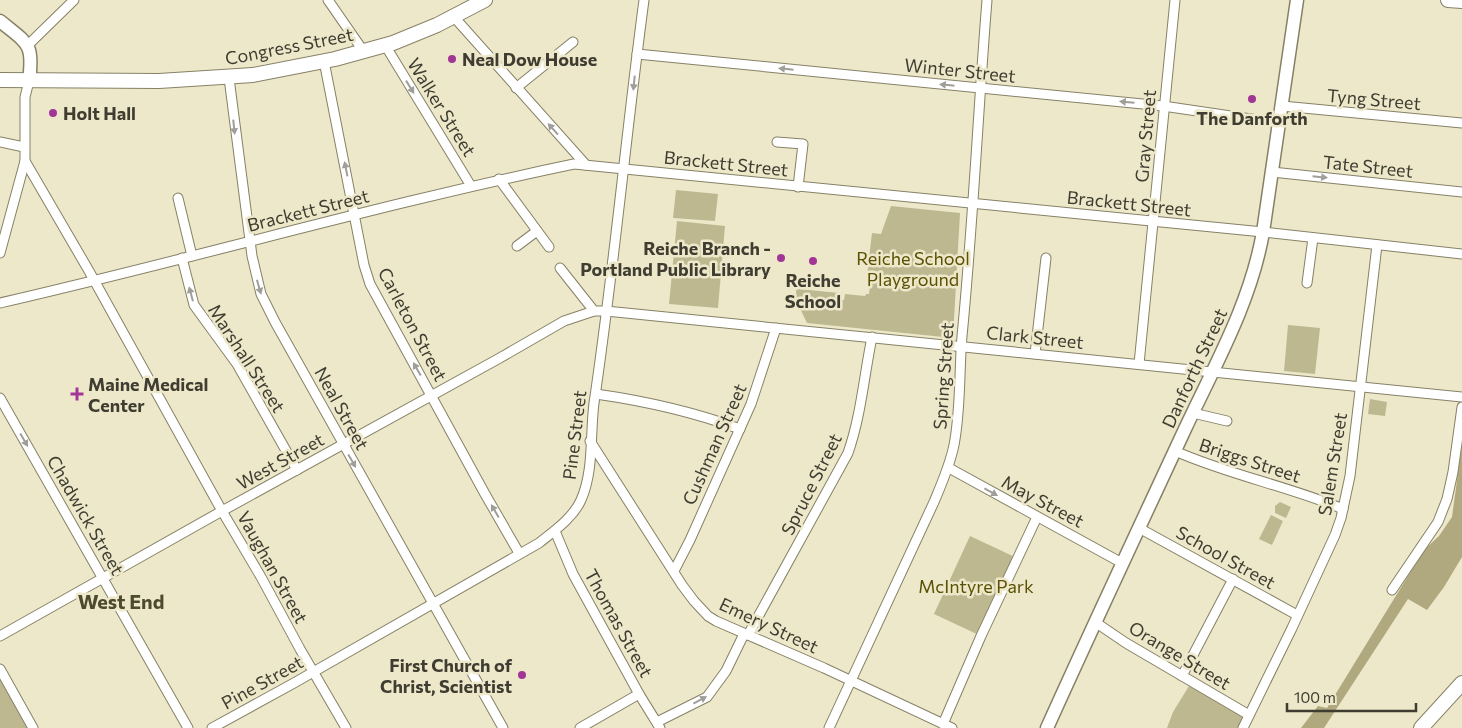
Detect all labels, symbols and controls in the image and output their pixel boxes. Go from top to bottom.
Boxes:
street label: Congress Street [223,23,355,69]
place label: Neal Dow House [462,48,597,70]
marker: Neal Dow House [446,53,458,65]
street label: Winter Street [903,53,1017,87]
street label: Walker Street [403,54,481,160]
one-way arrow [777,65,793,73]
one-way arrow [630,75,638,91]
one-way arrow [405,80,415,94]
one-way arrow [939,81,955,89]
street label: Tyng Street [1326,84,1422,114]
street label: Gray Street [1130,89,1160,183]
marker: The Danforth [1246,93,1258,105]
one-way arrow [1118,98,1134,106]
place label: Holt Hall [63,102,136,124]
marker: Holt Hall [47,107,59,119]
place label: The Danforth [1196,107,1308,129]
one-way arrow [231,119,239,135]
one-way arrow [547,123,559,135]
street label: Brackett Street [663,146,789,180]
street label: Tate Street [1322,150,1414,182]
one-way arrow [341,160,349,176]
one-way arrow [1312,173,1328,181]
street label: Brackett Street [245,184,371,236]
street label: Brackett Street [1066,186,1192,220]
place label: Reiche Branch - Portland Public Library [580,237,771,280]
park label: Reiche School Playground [856,247,970,290]
marker: Reiche Branch - Portland Public Library [775,252,787,264]
marker: Reiche School [807,255,819,267]
street label: Carleton Street [374,263,452,385]
place label: Reiche School [785,269,841,312]
one-way arrow [256,280,264,295]
one-way arrow [186,287,194,302]
street label: Marshall Street [204,300,290,416]
street label: Danforth Street [1157,305,1231,431]
street label: Clark Street [985,321,1085,353]
street label: Spring Street [928,322,958,430]
one-way arrow [412,362,421,376]
street label: Neal Street [310,363,374,453]
place label: Maine Medical Center [88,373,208,416]
street label: Cushman Street [677,380,751,508]
marker: Maine Medical Center [70,387,84,401]
street label: Pine Street [558,389,590,481]
street label: Salem Street [1313,411,1351,517]
street label: West Street [232,428,328,494]
street label: Spruce Street [776,429,846,539]
one-way arrow [20,433,29,447]
street label: Briggs Street [1196,433,1304,487]
street label: Chadwick Street [43,451,129,579]
one-way arrow [348,454,357,467]
street label: May Street [998,470,1088,532]
one-way arrow [984,488,999,496]
one-way arrow [490,505,499,518]
street label: Vaughan Street [233,507,313,627]
street label: School Street [1172,521,1280,593]
street label: Thomas Street [580,565,658,681]
park label: McIntyre Park [918,575,1034,597]
district label: West End [78,589,164,613]
street label: Emery Street [716,592,822,658]
street label: Orange Street [1125,616,1235,694]
street label: Pine Street [217,651,307,713]
place label: First Church of Christ, Scientist [380,654,513,697]
marker: First Church of Christ, Scientist [516,669,528,681]
scale bar [1287,680,1416,712]
text: 100 m [1294,688,1336,706]
one-way arrow [693,696,707,704]

